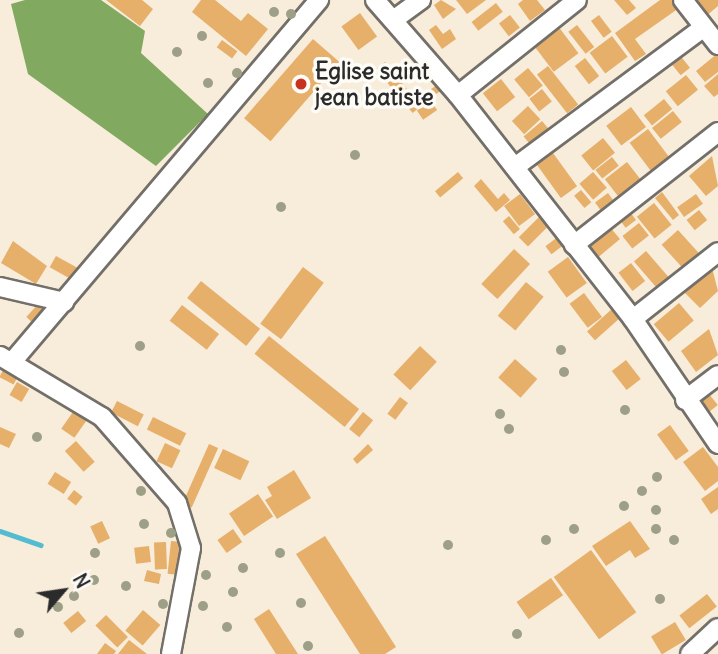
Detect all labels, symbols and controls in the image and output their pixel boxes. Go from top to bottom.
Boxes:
place label: Eglise saint jean batiste [315,57,434,111]
marker: Eglise saint jean batiste [293,76,309,92]
north arrow [28,556,98,626]
text: N [68,569,95,592]

